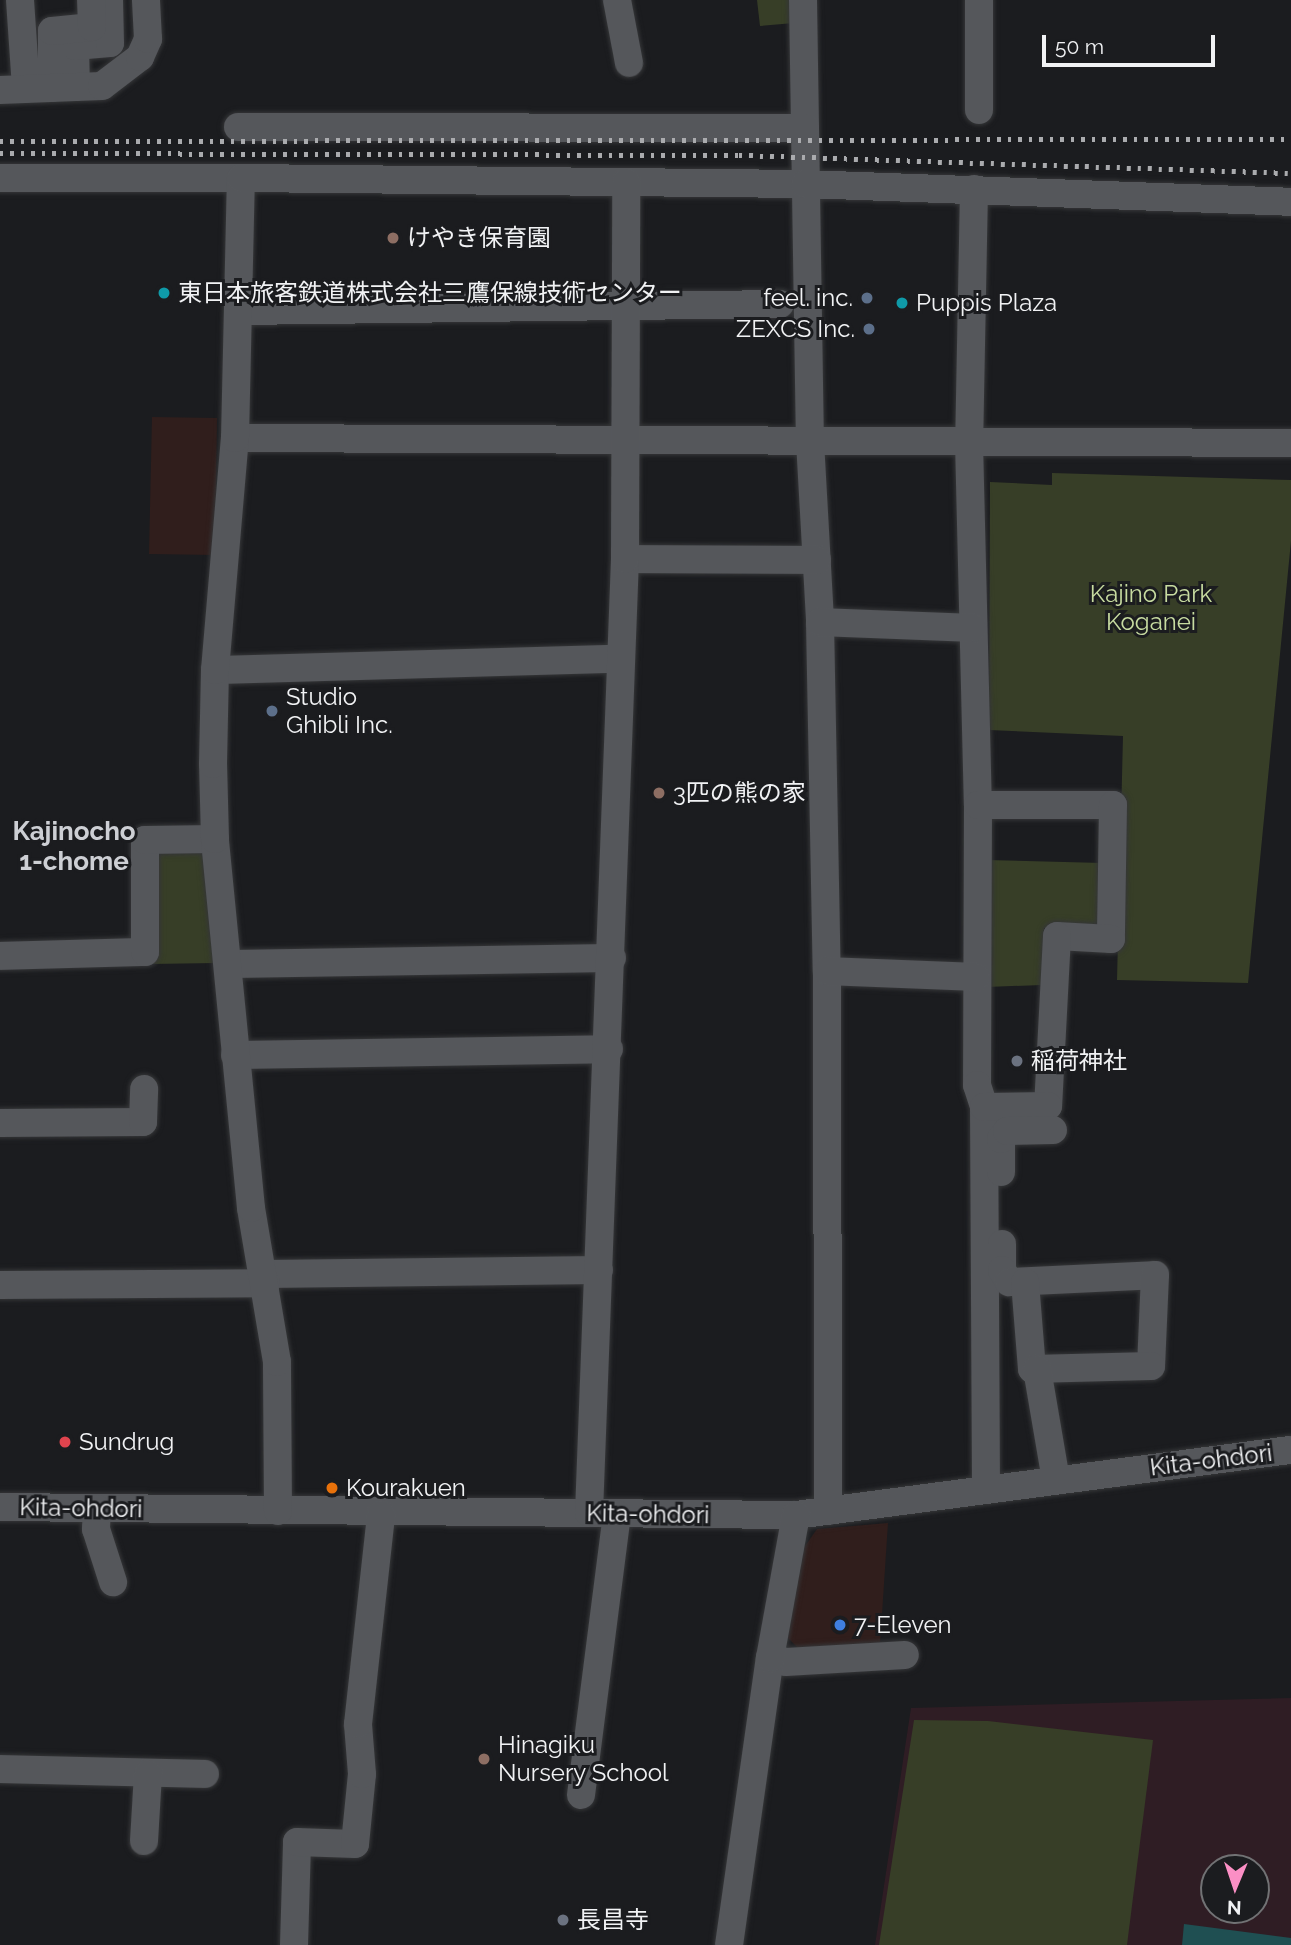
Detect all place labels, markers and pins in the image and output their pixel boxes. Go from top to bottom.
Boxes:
place label: けやき保育園 [407,224,551,252]
marker: けやき保育園 [385,230,401,246]
place label: 東日本旅客鉄道株式会社三鷹保線技術センター [178,279,682,307]
place label: feel. inc. [763,284,853,312]
marker: 東日本旅客鉄道株式会社三鷹保線技術センター [156,285,172,301]
place label: Puppis Plaza [916,289,1057,317]
marker: feel. inc. [859,290,875,306]
marker: Puppis Plaza [894,295,910,311]
place label: ZEXCS Inc. [736,315,855,343]
marker: ZEXCS Inc. [861,321,877,337]
place label: Studio Ghibli Inc. [286,683,393,739]
marker: Studio Ghibli Inc. [264,703,280,719]
place label: 3匹の熊の家 [673,779,806,807]
marker: 3匹の熊の家 [651,785,667,801]
place label: 稲荷神社 [1031,1047,1127,1075]
marker: 稲荷神社 [1009,1053,1025,1069]
place label: Sundrug [79,1428,174,1456]
marker: Sundrug [57,1434,73,1450]
place label: Kourakuen [346,1474,466,1502]
marker: Kourakuen [324,1480,340,1496]
place label: 7-Eleven [854,1611,952,1639]
marker: 7-Eleven [832,1617,848,1633]
place label: Hinagiku Nursery School [498,1731,669,1787]
marker: Hinagiku Nursery School [476,1751,492,1767]
place label: 長昌寺 [577,1906,649,1934]
marker: 長昌寺 [555,1912,571,1928]

